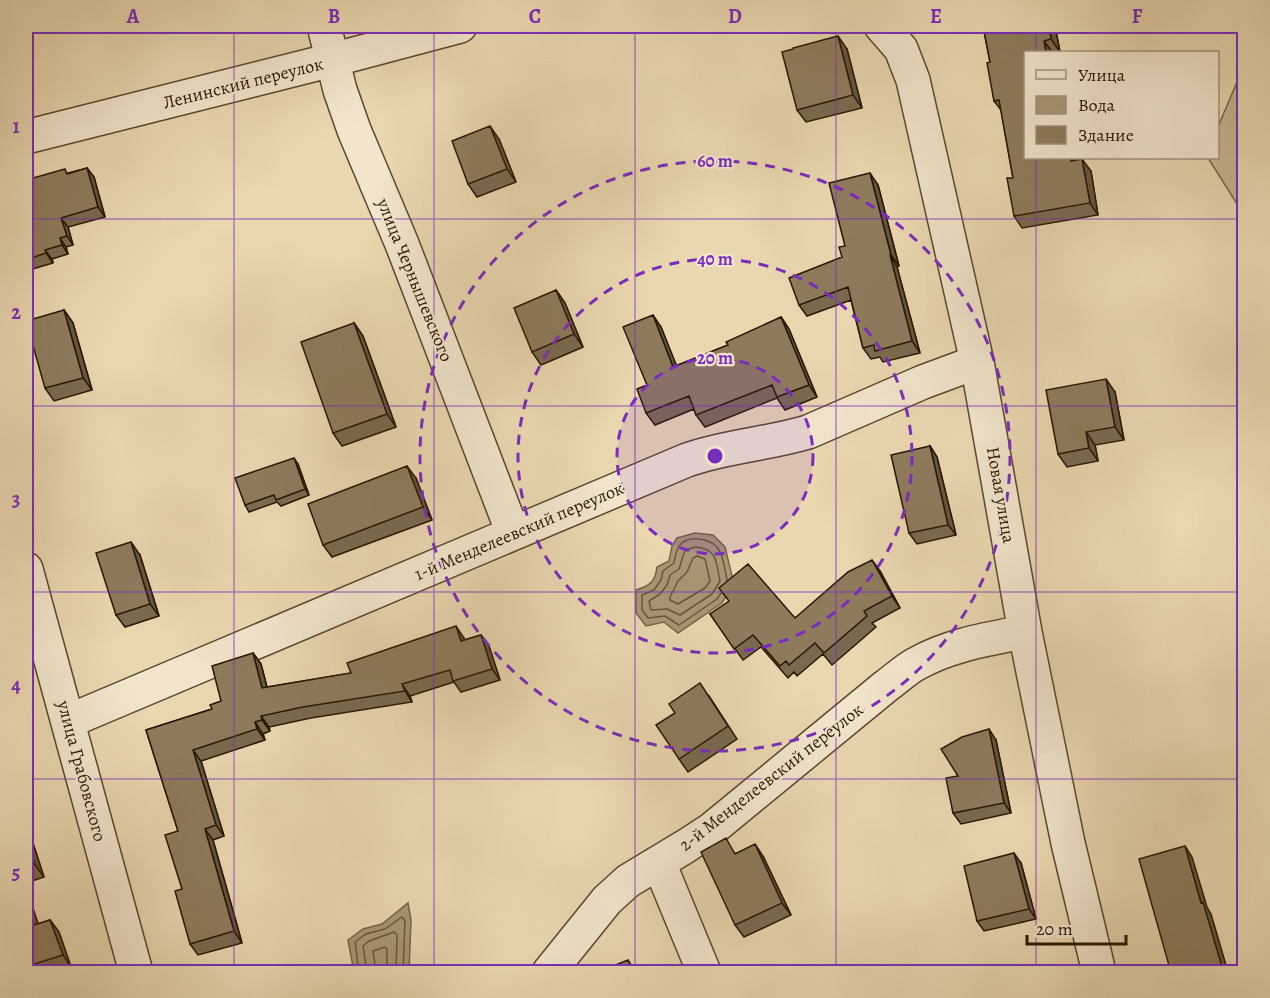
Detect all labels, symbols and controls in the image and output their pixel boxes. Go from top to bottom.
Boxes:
text: A [126,3,140,30]
text: B [328,3,340,30]
text: C [529,3,541,30]
text: D [728,3,742,30]
text: E [930,3,942,30]
text: F [1132,3,1143,30]
street label: Ленинский переулок [160,51,326,115]
legend [1024,51,1219,159]
text: Улица [1078,63,1126,87]
text: Вода [1078,93,1116,117]
text: 1 [12,113,20,140]
text: Здание [1078,123,1134,147]
text: 60 m [697,149,733,173]
street label: улица Чернышевского [371,194,459,365]
text: 40 m [697,247,733,271]
text: 2 [11,299,21,326]
text: 20 m [697,346,733,370]
street label: Новая улица [981,445,1021,546]
centre of rings [705,446,725,466]
street label: 1-й Менделеевский переулок [411,476,627,586]
text: 3 [12,486,20,513]
text: 4 [11,672,21,699]
street label: улица Грабовского [51,697,112,844]
street label: 2-й Менделеевский переулок [674,698,868,856]
text: 5 [12,859,20,886]
scale bar [1027,908,1126,946]
text: 20 m [1036,917,1073,941]

